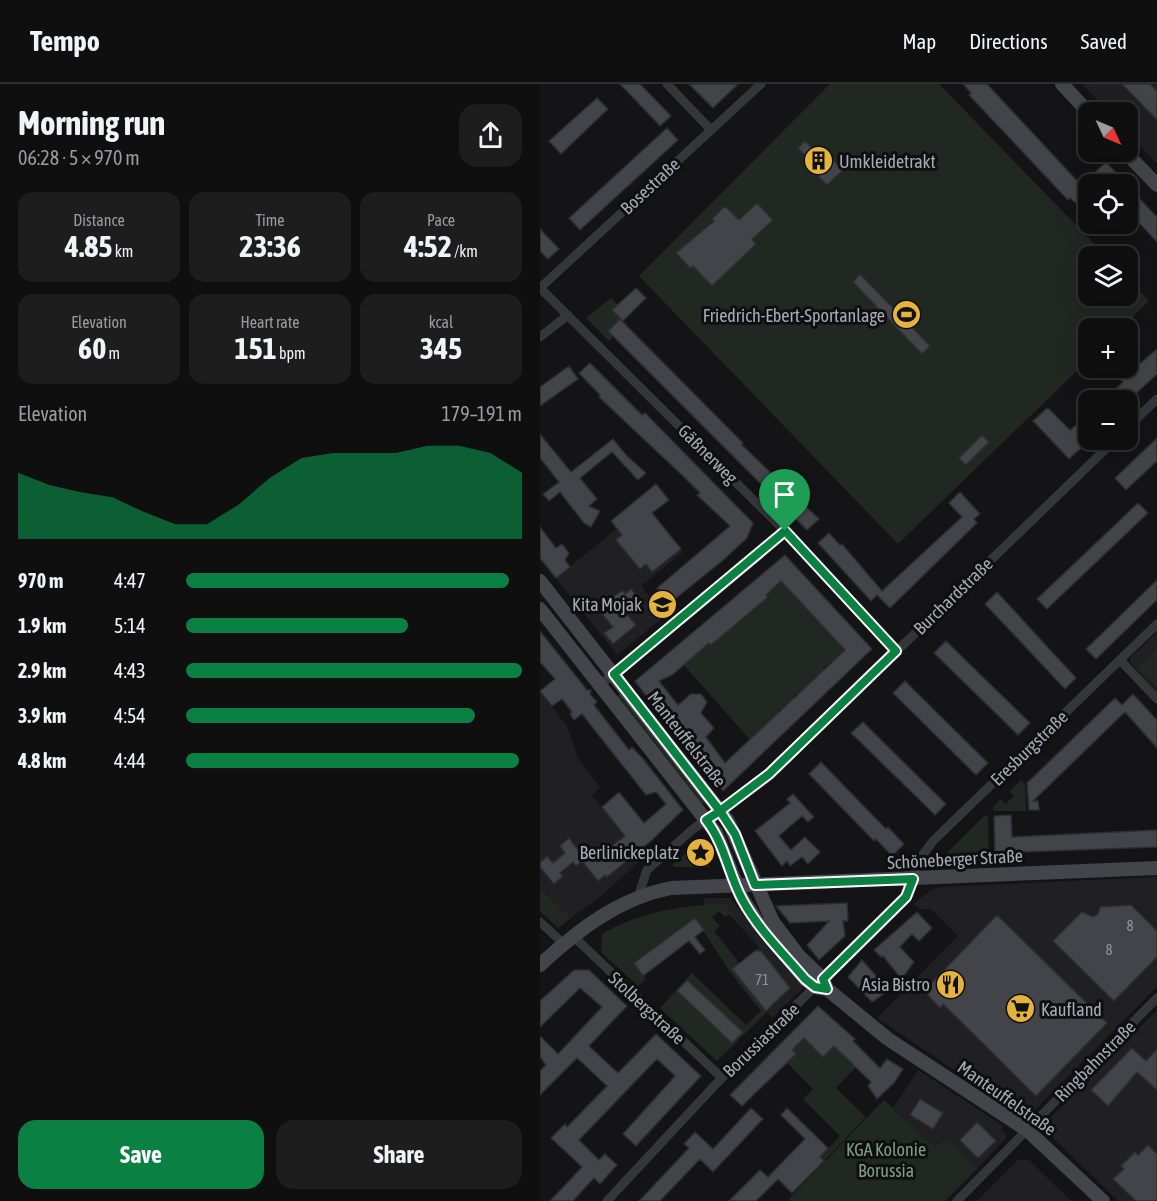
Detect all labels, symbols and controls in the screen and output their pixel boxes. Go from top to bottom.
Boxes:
text: Tempo [30,25,100,57]
text: Map [902,29,936,53]
text: Directions [969,29,1048,53]
text: Saved [1081,29,1127,53]
north arrow [1078,102,1138,162]
map controls [1078,102,1138,450]
text: Morning run [18,104,165,142]
button: share [459,104,522,167]
building icon: Umkleidetrakt [802,145,834,177]
text: 06:28 · 5 × 970 m [18,146,140,169]
place label: Umkleidetrakt [839,151,936,172]
street label: Bosestraße [616,153,684,219]
button: locate [1078,174,1138,234]
text: Distance [73,211,125,229]
text: Time [255,211,285,229]
text: Pace [427,211,455,229]
text: 4.85 [65,229,112,263]
text: 23:36 [239,229,301,263]
text: 4:52 [404,229,452,263]
text: km [112,242,133,260]
text: /km [452,242,478,260]
button: layers [1078,246,1138,306]
sports icon: Friedrich-Ebert-Sportanlage [890,299,922,331]
place label: Friedrich-Ebert-Sportanlage [703,305,885,326]
text: Elevation [71,313,127,331]
text: Heart rate [241,313,299,331]
text: kcal [429,313,453,331]
button: + [1078,318,1138,378]
text: 60 [78,331,106,365]
text: 151 [234,331,277,365]
text: 345 [420,331,462,365]
text: m [106,344,120,362]
text: bpm [277,344,306,362]
button: − [1078,390,1138,450]
text: Elevation [18,402,87,425]
text: 179–191 m [441,402,522,425]
street label: Gäßnerweg [674,420,742,488]
pin [759,469,810,531]
icon: arrive [768,478,801,511]
street label: Burchardstraße [909,553,997,639]
text: 970 m [18,569,63,592]
text: 4:47 [114,569,146,592]
school or university icon: Kita Mojak [647,588,679,620]
place label: Kita Mojak [572,594,642,615]
text: 1.9 km [18,614,66,637]
text: 5:14 [114,614,146,637]
text: 2.9 km [18,659,66,682]
text: 4:43 [114,659,146,682]
street label: Manteuffelstraße [643,687,731,791]
text: 3.9 km [18,704,66,727]
text: 4:54 [114,704,146,727]
street label: Eresburgstraße [986,706,1072,790]
text: 4.8 km [18,749,66,772]
text: 4:44 [114,749,146,772]
place icon: Berlinickeplatz [684,836,716,868]
place label: Berlinickeplatz [579,842,680,863]
street label: Schöneberger Straße [887,845,1023,873]
house number: 8 [1126,917,1134,934]
house number: 8 [1105,941,1113,958]
street label: Stolbergstraße [605,967,689,1049]
restaurant icon: Asia Bistro [935,968,967,1000]
house number: 71 [755,971,769,988]
place label: Asia Bistro [862,974,930,995]
supermarket icon: Kaufland [1004,993,1036,1025]
street label: Borussiastraße [719,999,803,1081]
place label: Kaufland [1041,999,1102,1020]
street label: Ringbahnstraße [1050,1016,1140,1106]
street label: Manteuffelstraße [954,1056,1060,1140]
button: Save [18,1120,264,1189]
button: Share [276,1120,522,1189]
park label: KGA Kolonie Borussia [846,1139,926,1181]

